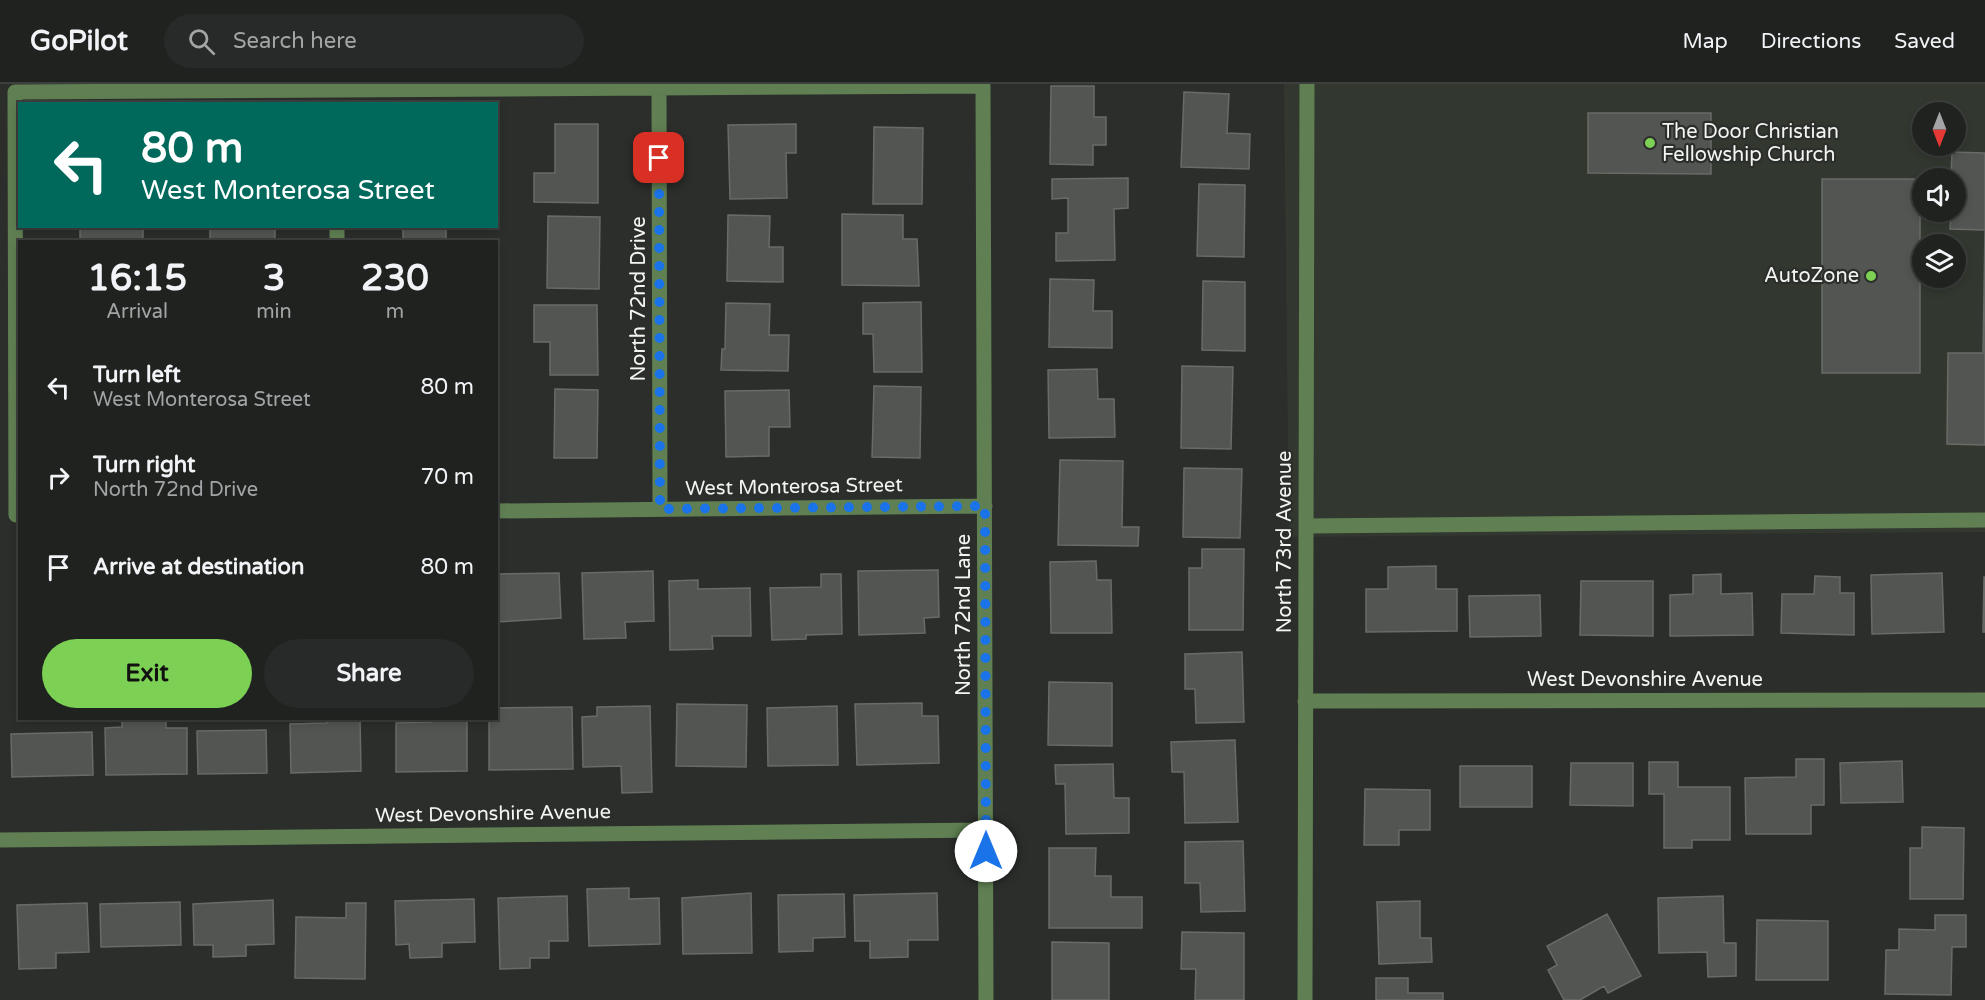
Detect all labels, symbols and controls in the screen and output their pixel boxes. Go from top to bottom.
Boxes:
search box [164,14,584,68]
text: GoPilot [30,24,128,58]
icon: search [185,25,218,58]
text: Search here [233,28,357,54]
text: Map [1682,29,1728,54]
text: Directions [1761,29,1861,54]
text: Saved [1894,29,1955,54]
north arrow [1912,102,1966,156]
map controls [1912,102,1966,288]
place label: The Door Christian Fellowship Church [1662,120,1839,167]
text: 80 m [141,123,243,174]
icon: left [42,126,120,204]
pin [633,132,684,183]
marker: The Door Christian Fellowship Church [1643,136,1657,150]
icon: arrive [642,141,675,174]
button: sound [1912,168,1966,222]
text: West Monterosa Street [141,174,435,207]
street label: North 72nd Drive [627,217,651,382]
button: layers [1912,234,1966,288]
text: 16:15 [87,257,187,300]
text: 3 [263,257,285,300]
text: 230 [361,257,429,300]
place label: AutoZone [1764,264,1859,288]
marker: AutoZone [1864,269,1878,283]
text: Arrival [106,300,168,324]
text: min [256,300,292,324]
text: m [386,300,404,324]
text: Turn left [93,362,181,388]
icon: left [42,371,75,404]
text: 80 m [420,374,474,400]
text: West Monterosa Street [93,388,311,412]
street label: North 73rd Avenue [1273,451,1297,633]
text: Turn right [93,452,195,478]
icon: right [42,461,75,494]
text: 70 m [420,464,474,490]
street label: West Monterosa Street [685,473,903,501]
text: North 72nd Drive [93,478,258,502]
street label: North 72nd Lane [952,534,976,696]
icon: arrive [42,551,75,584]
text: Arrive at destination [93,554,304,580]
text: 80 m [420,554,474,580]
button: Exit [42,639,252,708]
button: Share [264,639,474,708]
street label: West Devonshire Avenue [1527,668,1763,692]
street label: West Devonshire Avenue [375,800,611,828]
position arrow [954,819,1018,883]

